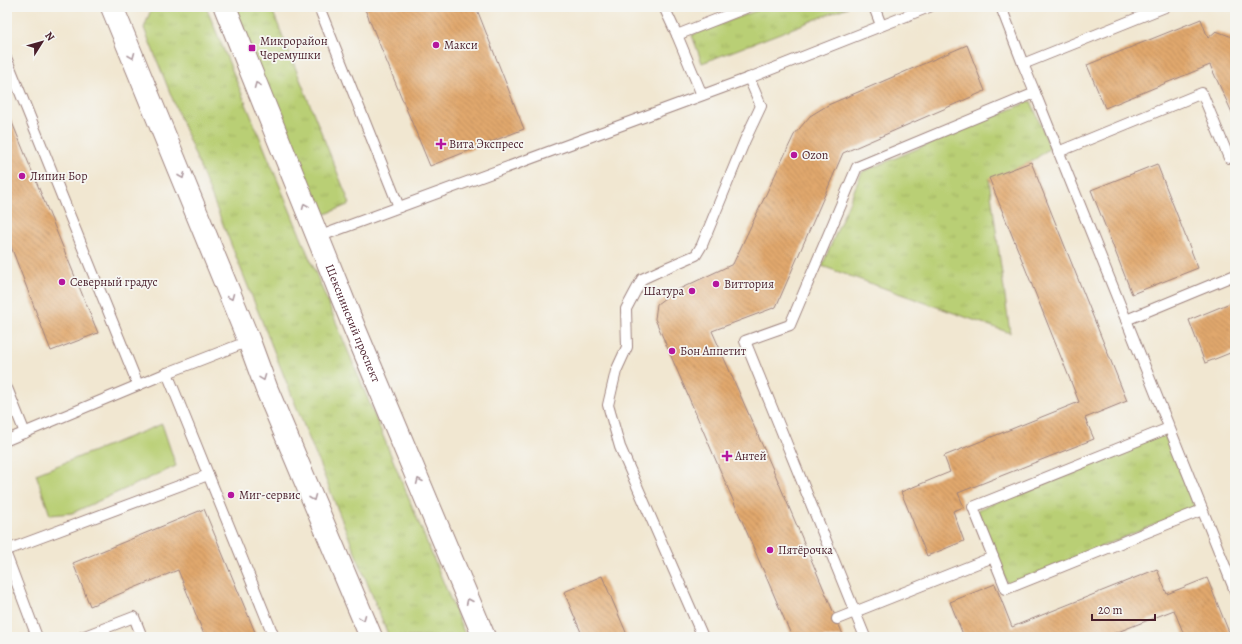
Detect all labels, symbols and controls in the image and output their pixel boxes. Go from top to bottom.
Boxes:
north arrow [22,22,62,62]
text: N [41,29,58,44]
place label: Микрорайон Черемушки [260,33,328,63]
place label: Макси [444,37,478,53]
marker: Макси [431,40,441,50]
marker: Микрорайон Черемушки [247,43,257,53]
one-way arrow [128,53,136,60]
one-way arrow [253,82,261,89]
place label: Вита Экспресс [449,136,524,152]
marker: Вита Экспресс [436,139,446,149]
place label: Ozon [802,147,829,163]
marker: Ozon [789,150,799,160]
place label: Липин Бор [30,168,87,184]
marker: Липин Бор [17,171,27,181]
one-way arrow [177,173,185,180]
one-way arrow [302,202,310,209]
street label: Шекснинский проспект [321,262,385,385]
place label: Северный градус [70,274,158,290]
place label: Виттория [724,276,774,292]
marker: Северный градус [57,277,67,287]
marker: Виттория [711,279,721,289]
place label: Шатура [643,283,684,299]
marker: Шатура [687,286,697,296]
one-way arrow [226,293,234,300]
place label: Бон Аппетит [680,343,747,359]
marker: Бон Аппетит [667,346,677,356]
one-way arrow [258,374,266,381]
place label: Антей [734,448,767,464]
marker: Антей [722,451,732,461]
one-way arrow [415,478,423,485]
place label: Миг-сервис [239,487,300,503]
marker: Миг-сервис [226,490,236,500]
one-way arrow [308,493,316,501]
place label: Пятёрочка [778,542,833,558]
marker: Пятёрочка [765,545,775,555]
scale bar [1092,596,1155,622]
one-way arrow [466,598,474,605]
text: 20 m [1098,602,1122,618]
one-way arrow [358,614,366,621]

